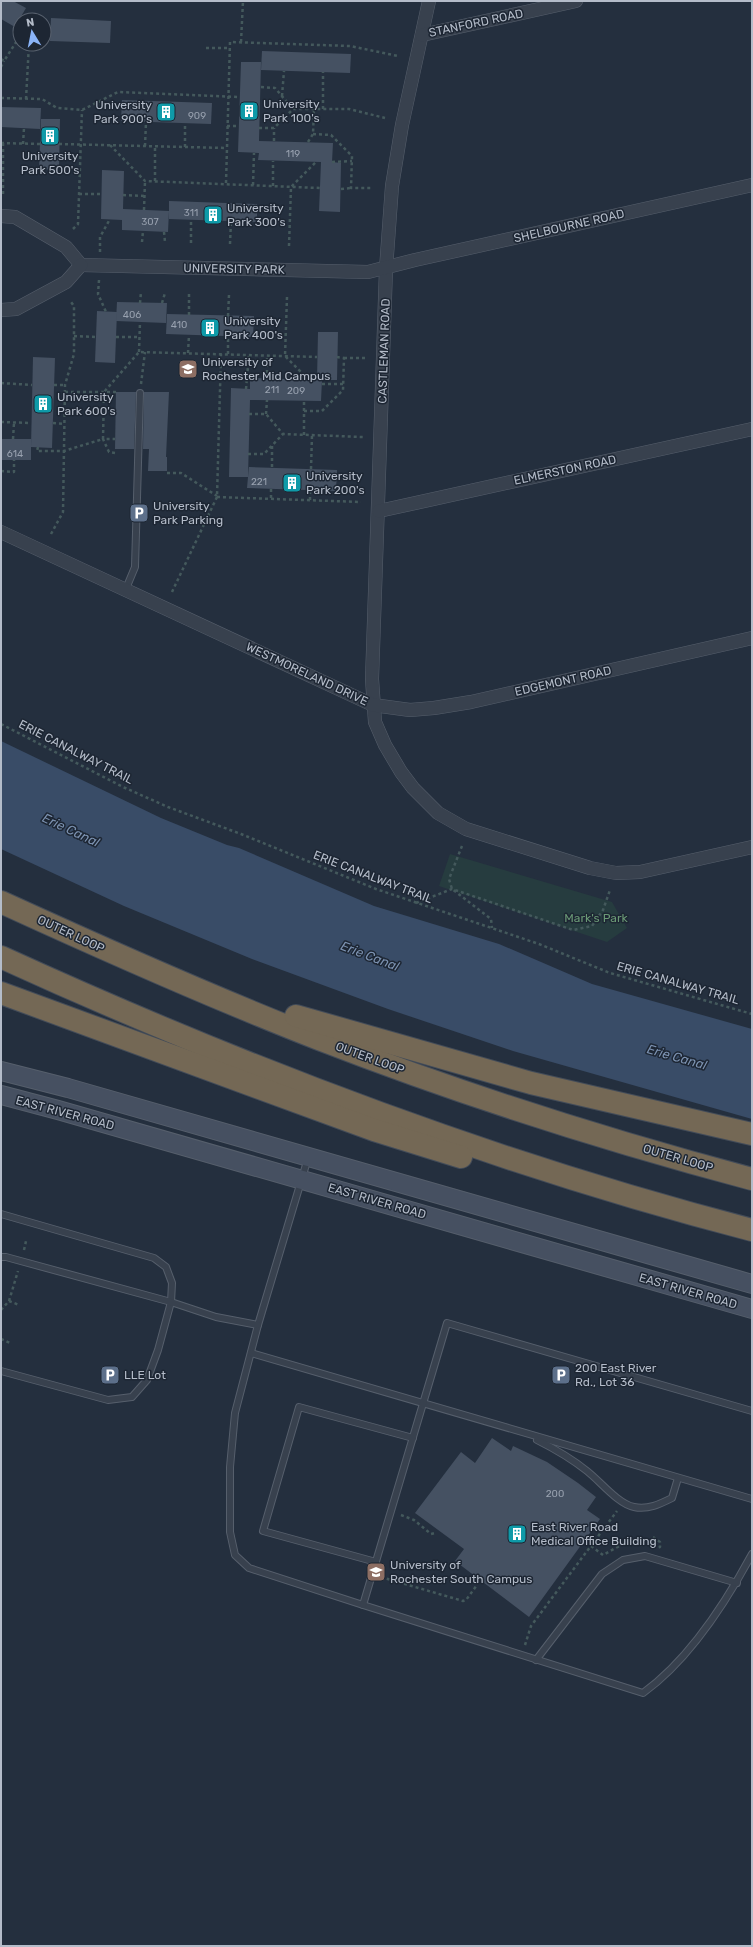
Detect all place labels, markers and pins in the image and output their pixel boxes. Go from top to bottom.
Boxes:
place label: University Park 100's [263,97,320,125]
place label: University Park 900's [93,98,152,126]
building icon: University Park 100's [238,100,260,122]
building icon: University Park 900's [155,101,177,123]
building icon: University Park 500's [39,125,61,147]
place label: University Park 500's [21,149,79,177]
place label: University Park 300's [227,201,286,229]
building icon: University Park 300's [202,204,224,226]
place label: University Park 400's [224,314,283,342]
building icon: University Park 400's [199,317,221,339]
place label: University of Rochester Mid Campus [202,355,330,383]
school or university icon: University of Rochester Mid Campus [177,358,199,380]
place label: University Park 600's [57,390,116,418]
building icon: University Park 600's [32,393,54,415]
place label: University Park 200's [306,469,365,497]
building icon: University Park 200's [281,472,303,494]
place label: University Park Parking [153,499,223,527]
parking icon: University Park Parking [128,502,150,524]
place label: 200 East River Rd., Lot 36 [575,1361,657,1389]
parking icon: LLE Lot [99,1364,121,1386]
parking icon: 200 East River Rd., Lot 36 [550,1364,572,1386]
place label: LLE Lot [124,1368,166,1382]
place label: East River Road Medical Office Building [531,1520,657,1548]
building icon: East River Road Medical Office Building [506,1523,528,1545]
place label: University of Rochester South Campus [390,1558,532,1586]
school or university icon: University of Rochester South Campus [365,1561,387,1583]

